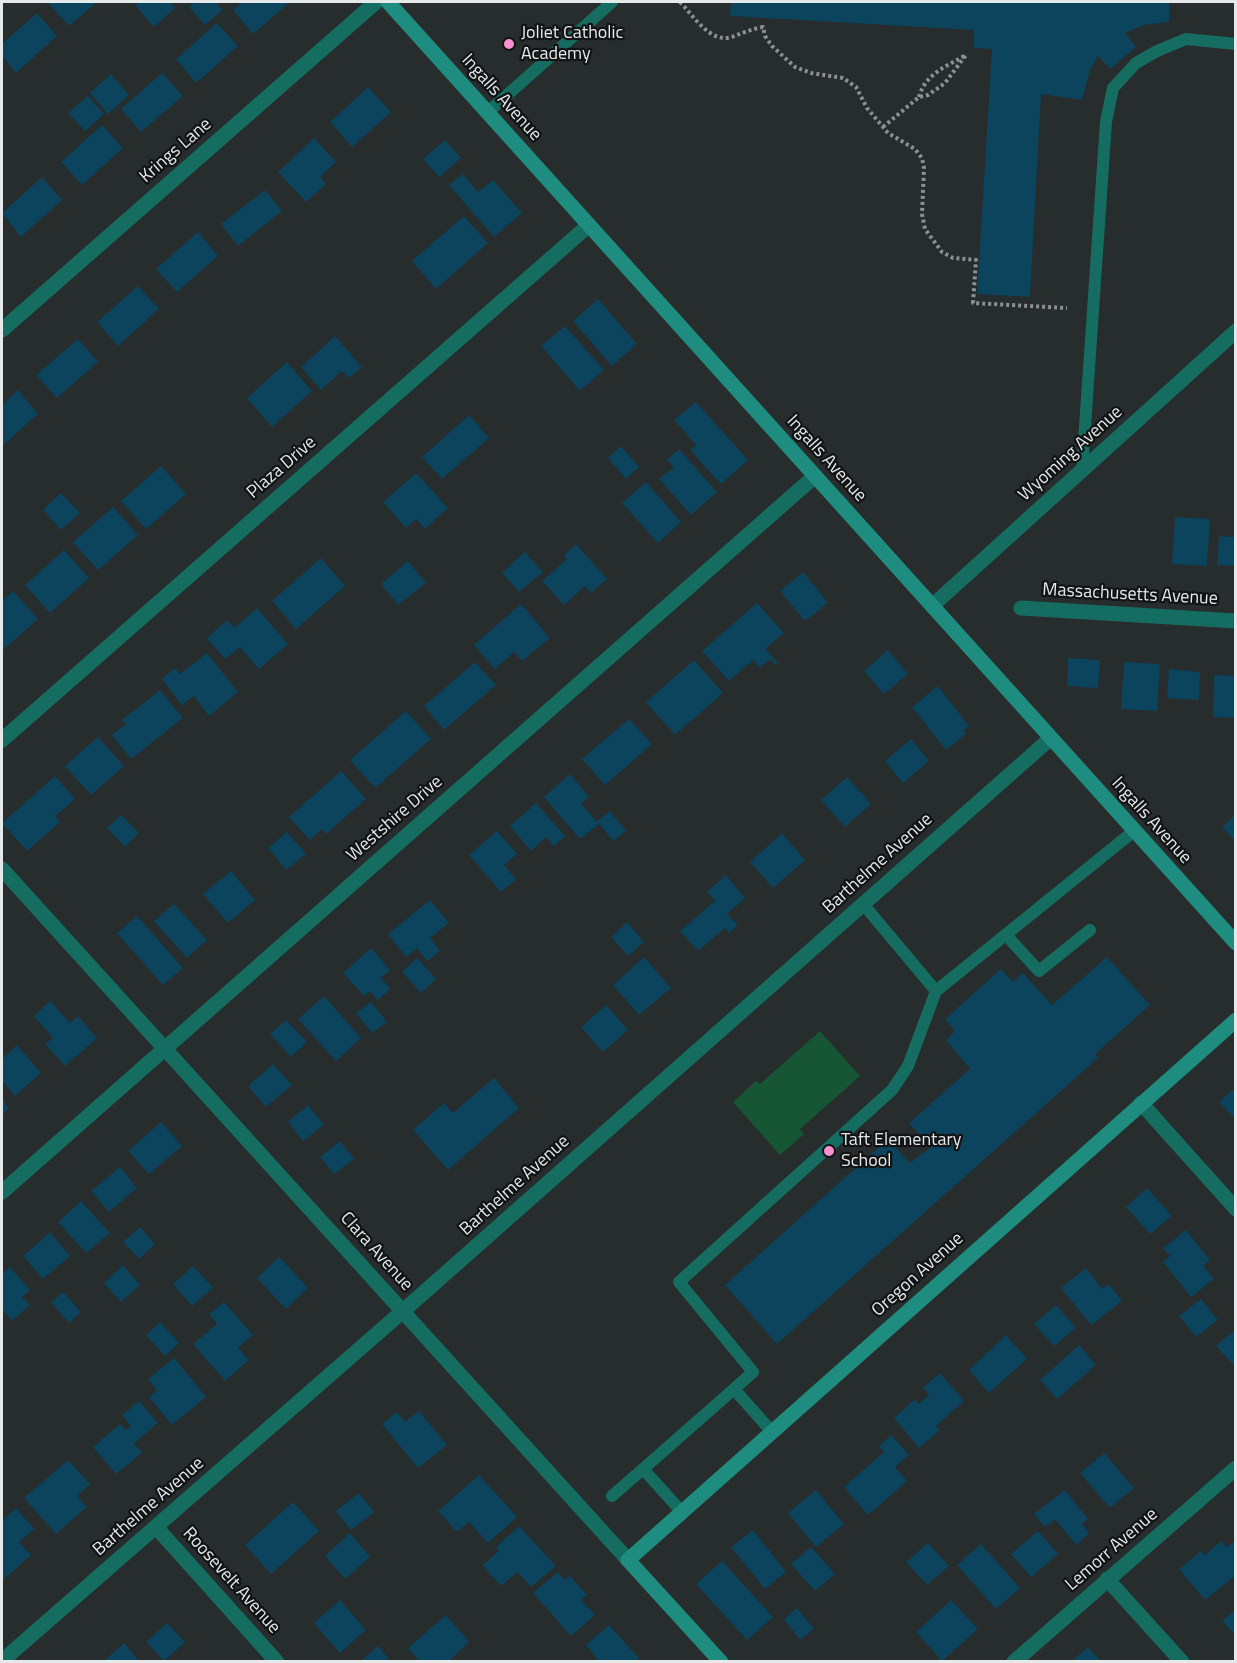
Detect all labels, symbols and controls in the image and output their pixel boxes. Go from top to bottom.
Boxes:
place label: Joliet Catholic Academy [521,23,623,66]
marker: Joliet Catholic Academy [502,37,516,51]
street label: Ingalls Avenue [456,50,546,146]
street label: Krings Lane [136,114,216,188]
street label: Wyoming Avenue [1015,402,1127,506]
street label: Ingalls Avenue [781,411,871,507]
street label: Plaza Drive [243,432,321,504]
street label: Massachusetts Avenue [1042,580,1218,610]
street label: Westshire Drive [343,772,447,866]
street label: Ingalls Avenue [1106,773,1196,869]
street label: Barthelme Avenue [819,809,937,919]
place label: Taft Elementary School [841,1130,961,1172]
street label: Barthelme Avenue [456,1131,574,1241]
marker: Taft Elementary School [822,1144,836,1158]
street label: Clara Avenue [335,1208,417,1296]
street label: Oregon Avenue [868,1228,968,1322]
street label: Barthelme Avenue [89,1453,209,1561]
street label: Lemorr Avenue [1062,1504,1162,1596]
street label: Roosevelt Avenue [178,1523,284,1639]

